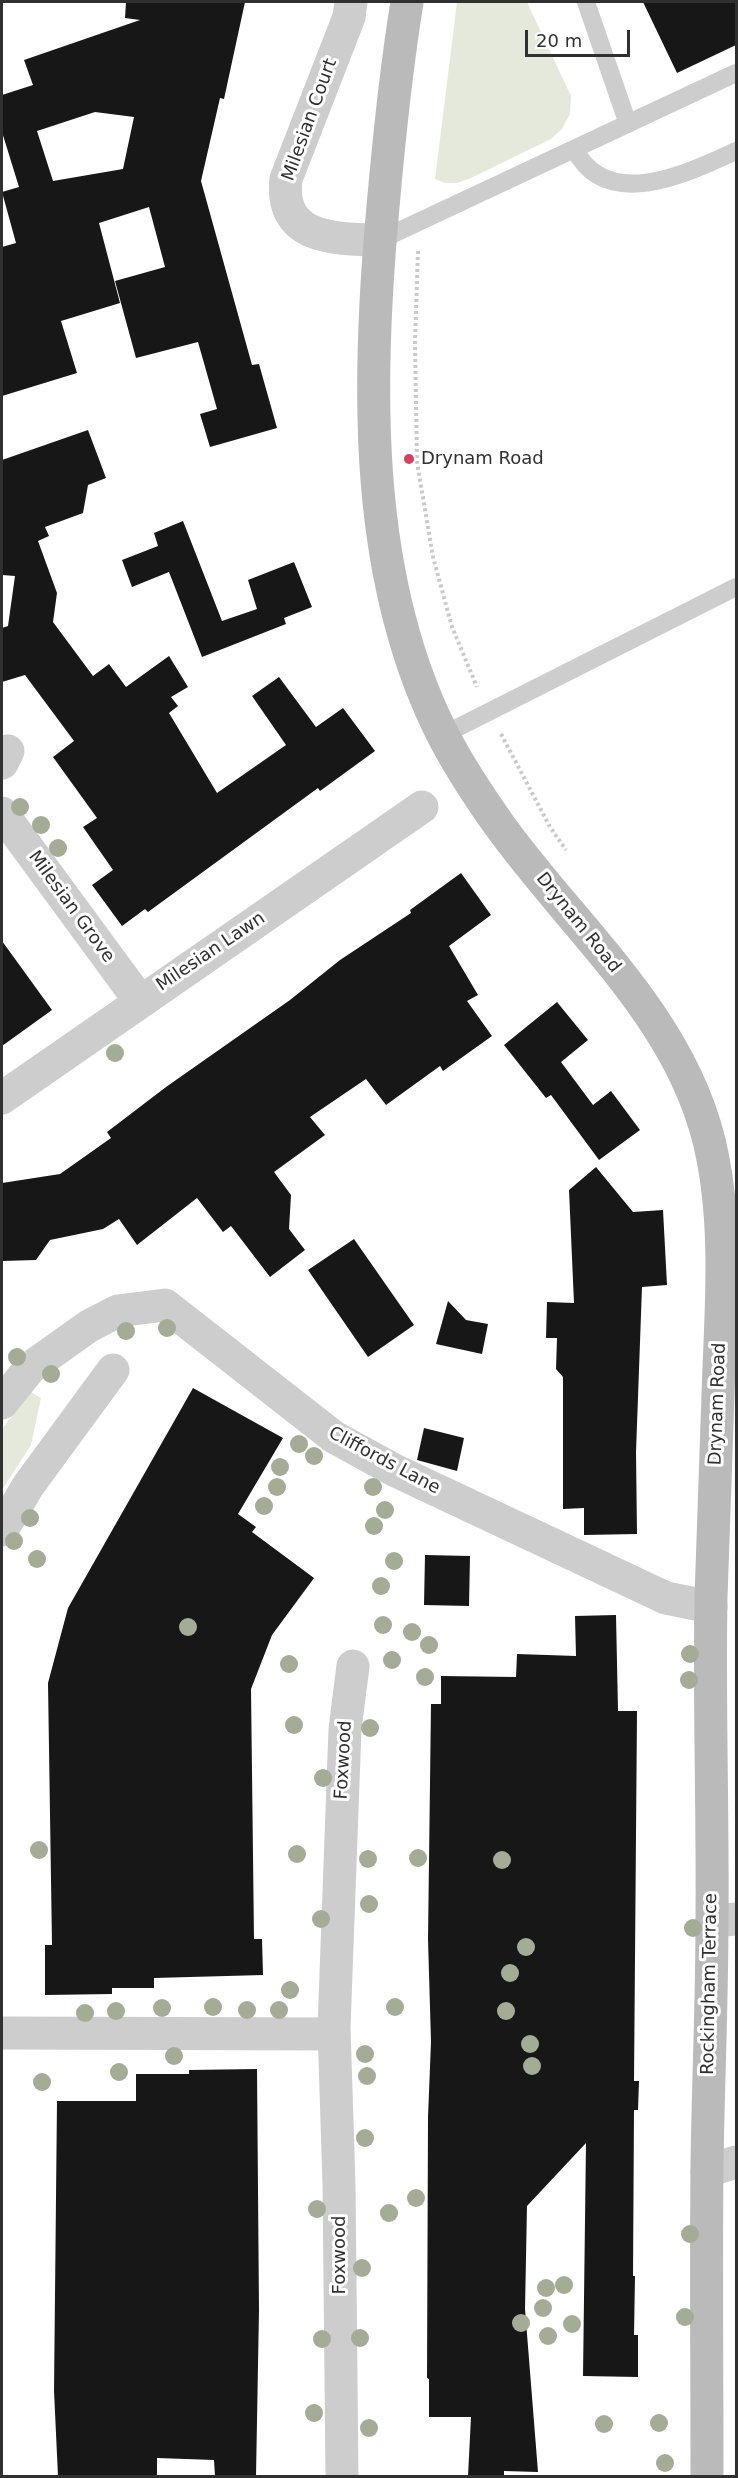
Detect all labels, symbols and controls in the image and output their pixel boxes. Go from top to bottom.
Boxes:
scale bar [528,18,633,56]
text: 20 m [536,30,582,51]
street label: Milesian Court [278,56,342,184]
place label: Drynam Road [421,448,544,470]
marker: Drynam Road [402,452,416,466]
street label: Milesian Grove [23,847,119,967]
street label: Drynam Road [531,868,625,978]
street label: Milesian Lawn [153,908,269,996]
street label: Drynam Road [705,1342,731,1466]
street label: Cliffords Lane [325,1423,443,1499]
street label: Foxwood [331,1720,357,1800]
street label: Rockingham Terrace [698,1893,722,2075]
street label: Foxwood [329,2216,351,2294]

